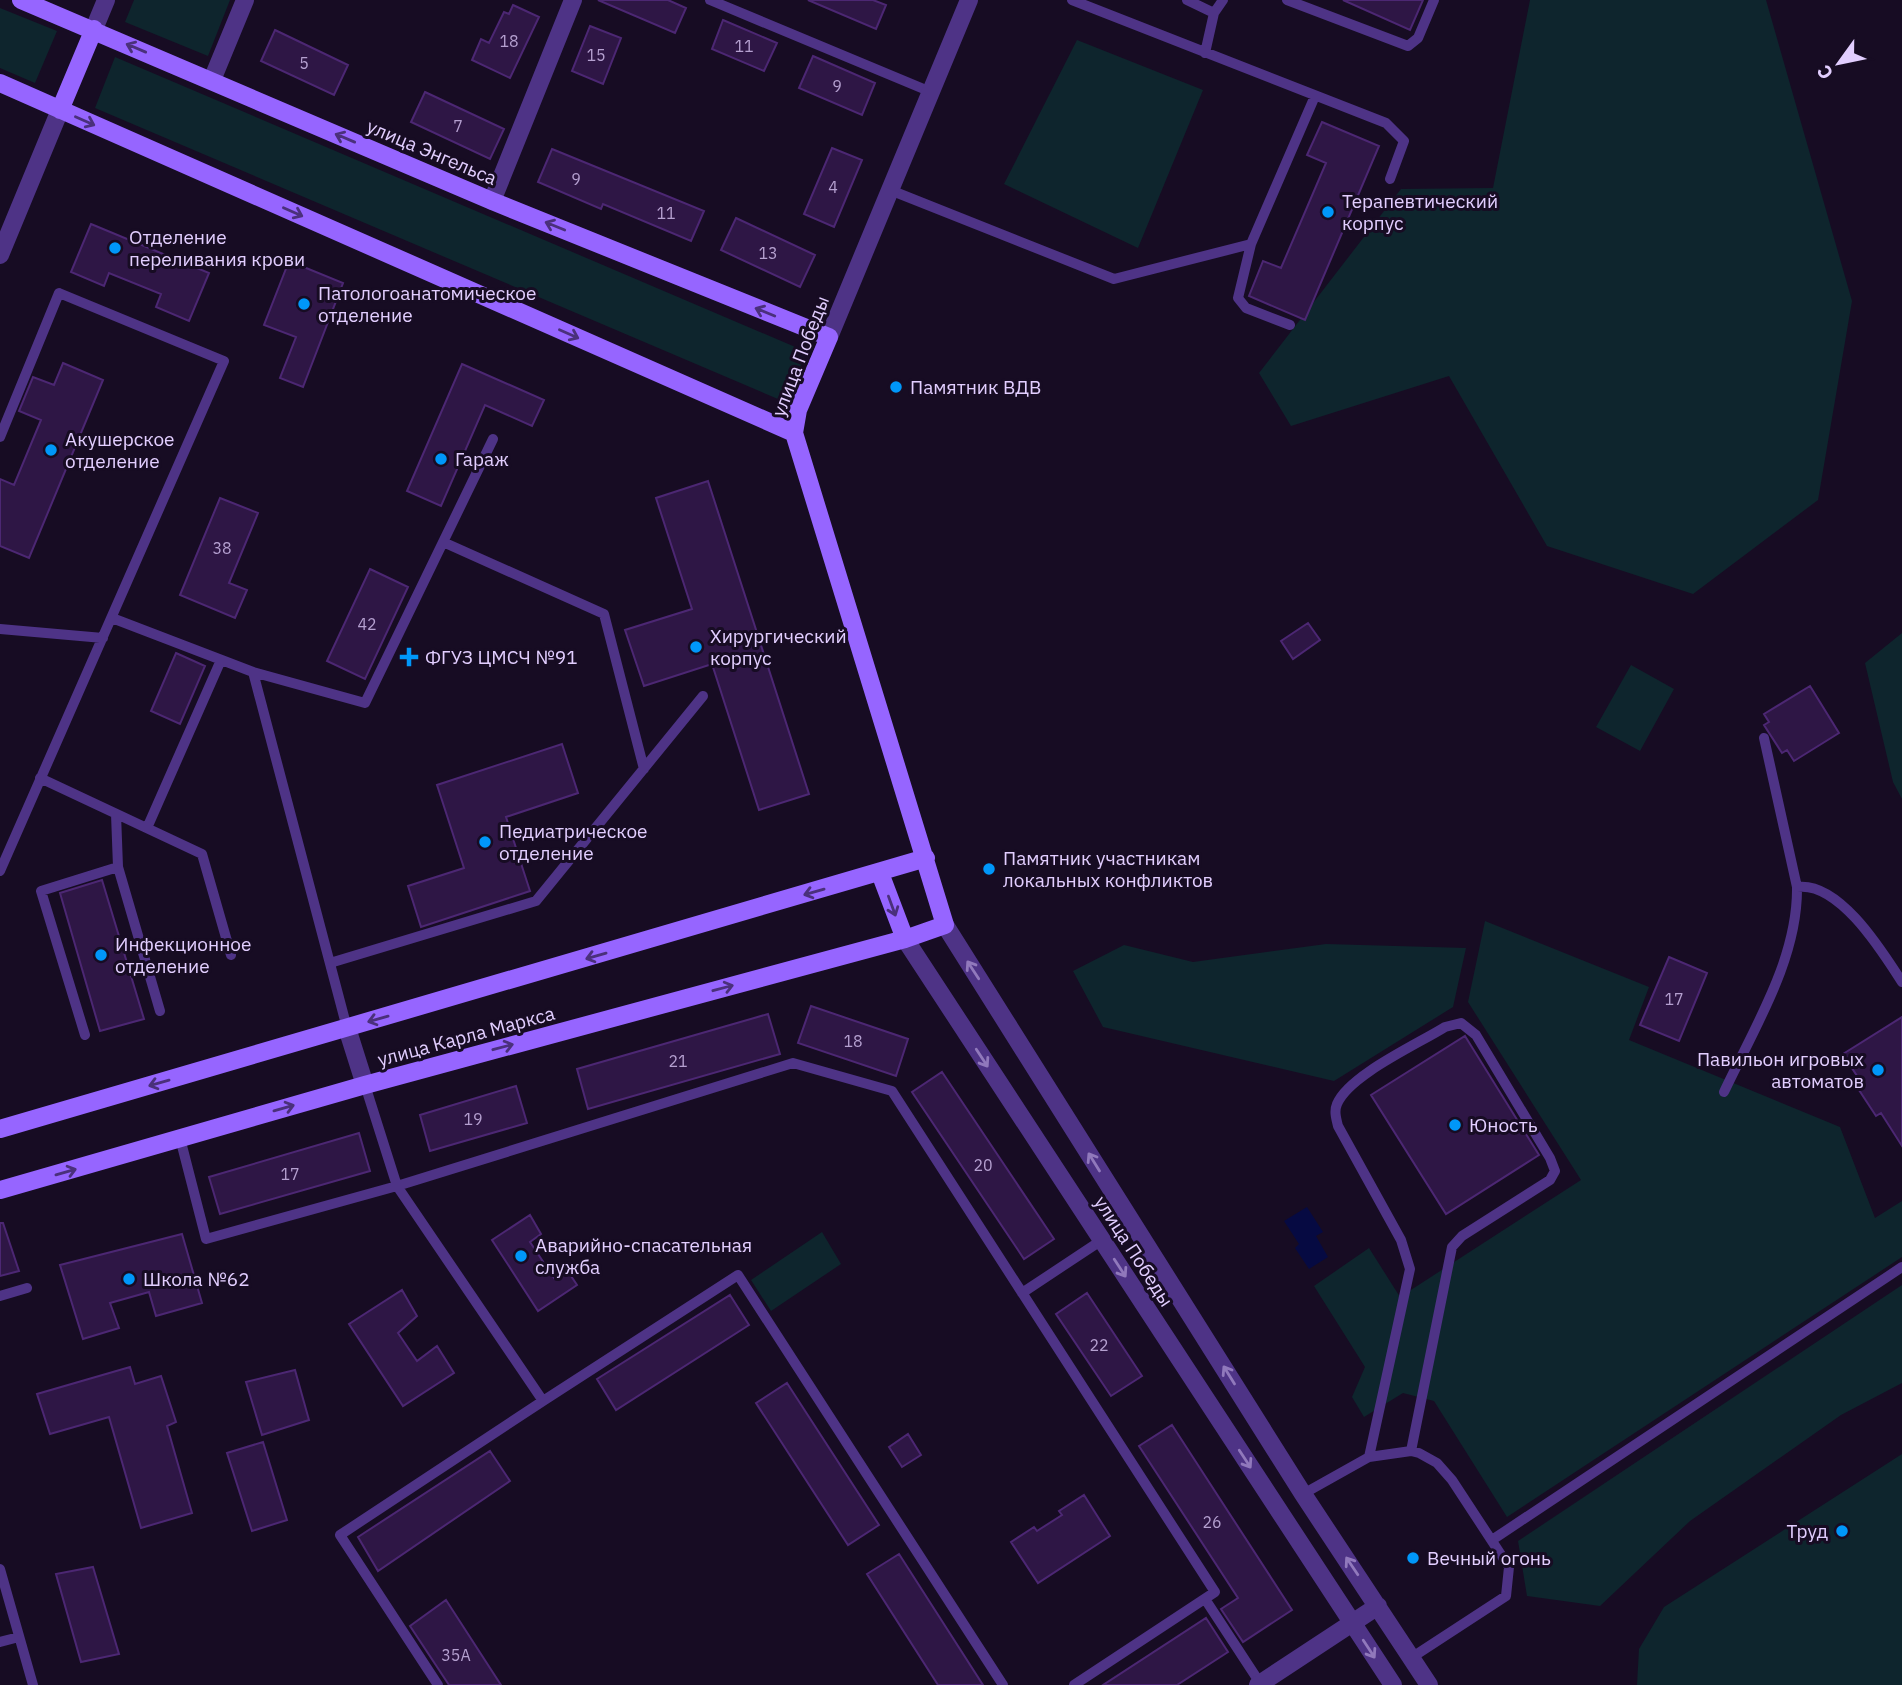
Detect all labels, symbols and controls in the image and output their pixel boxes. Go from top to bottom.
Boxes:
north arrow [1804,28,1874,98]
house number: 18 [499,31,519,51]
house number: 11 [734,36,754,56]
one-way arrow [126,40,147,53]
house number: 15 [586,45,606,65]
house number: 5 [299,53,309,73]
text: С [1811,61,1838,84]
house number: 9 [832,76,842,96]
street label: улица Энгельса [363,114,501,190]
one-way arrow [74,115,95,128]
house number: 7 [453,116,463,136]
one-way arrow [335,131,356,144]
house number: 9 [571,169,581,189]
house number: 4 [828,177,838,197]
place label: Терапевтический корпус [1342,189,1498,235]
house number: 11 [656,203,676,223]
marker: Терапевтический корпус [1320,204,1336,220]
one-way arrow [282,206,303,219]
one-way arrow [544,219,566,232]
place label: Отделение переливания крови [129,225,305,271]
marker: Отделение переливания крови [107,240,123,256]
house number: 13 [758,243,778,263]
place label: Патологоанатомическое отделение [318,281,536,327]
street label: улица Победы [766,292,834,420]
marker: Патологоанатомическое отделение [296,296,312,312]
one-way arrow [755,304,777,317]
one-way arrow [557,328,579,341]
place label: Памятник ВДВ [910,375,1041,399]
marker: Памятник ВДВ [888,379,904,395]
place label: Акушерское отделение [65,427,175,473]
marker: Акушерское отделение [43,442,59,458]
place label: Гараж [455,447,509,471]
marker: Гараж [433,451,449,467]
house number: 38 [212,538,232,558]
house number: 42 [357,614,377,634]
place label: Хирургический корпус [710,624,847,670]
marker: Хирургический корпус [688,639,704,655]
place label: ФГУЗ ЦМСЧ №91 [425,645,578,669]
marker: ФГУЗ ЦМСЧ №91 [399,647,419,667]
place label: Педиатрическое отделение [499,819,648,865]
marker: Педиатрическое отделение [477,834,493,850]
place label: Памятник участникам локальных конфликтов [1003,846,1213,892]
marker: Памятник участникам локальных конфликтов [981,861,997,877]
one-way arrow [804,886,826,899]
one-way arrow [887,894,900,916]
place label: Инфекционное отделение [115,932,251,978]
marker: Инфекционное отделение [93,947,109,963]
one-way arrow [585,950,607,963]
one-way arrow [965,960,979,980]
one-way arrow [711,981,734,994]
house number: 17 [1664,989,1684,1009]
street label: улица Карла Маркса [375,1001,557,1071]
one-way arrow [367,1013,389,1026]
house number: 18 [843,1031,863,1051]
one-way arrow [492,1040,514,1053]
one-way arrow [975,1047,989,1067]
place label: Павильон игровых автоматов [1697,1047,1864,1093]
house number: 21 [668,1051,688,1071]
marker: Павильон игровых автоматов [1870,1062,1886,1078]
one-way arrow [148,1077,170,1090]
one-way arrow [273,1101,295,1114]
house number: 19 [463,1109,483,1129]
place label: Юность [1469,1113,1538,1137]
marker: Юность [1447,1117,1463,1133]
one-way arrow [1087,1153,1102,1172]
house number: 20 [973,1155,993,1175]
one-way arrow [54,1164,76,1177]
house number: 17 [280,1164,300,1184]
street label: улица Победы [1089,1191,1179,1311]
place label: Аварийно-спасательная служба [535,1233,752,1279]
marker: Аварийно-спасательная служба [513,1248,529,1264]
one-way arrow [1114,1258,1128,1278]
place label: Школа №62 [143,1267,250,1291]
marker: Школа №62 [121,1271,137,1287]
house number: 22 [1089,1335,1109,1355]
one-way arrow [1221,1366,1236,1385]
one-way arrow [1238,1448,1252,1468]
house number: 26 [1202,1512,1222,1532]
place label: Труд [1787,1519,1828,1543]
marker: Труд [1834,1523,1850,1539]
place label: Вечный огонь [1427,1546,1551,1570]
marker: Вечный огонь [1405,1550,1421,1566]
one-way arrow [1345,1557,1359,1576]
one-way arrow [1362,1639,1377,1658]
house number: 35А [441,1645,471,1665]

